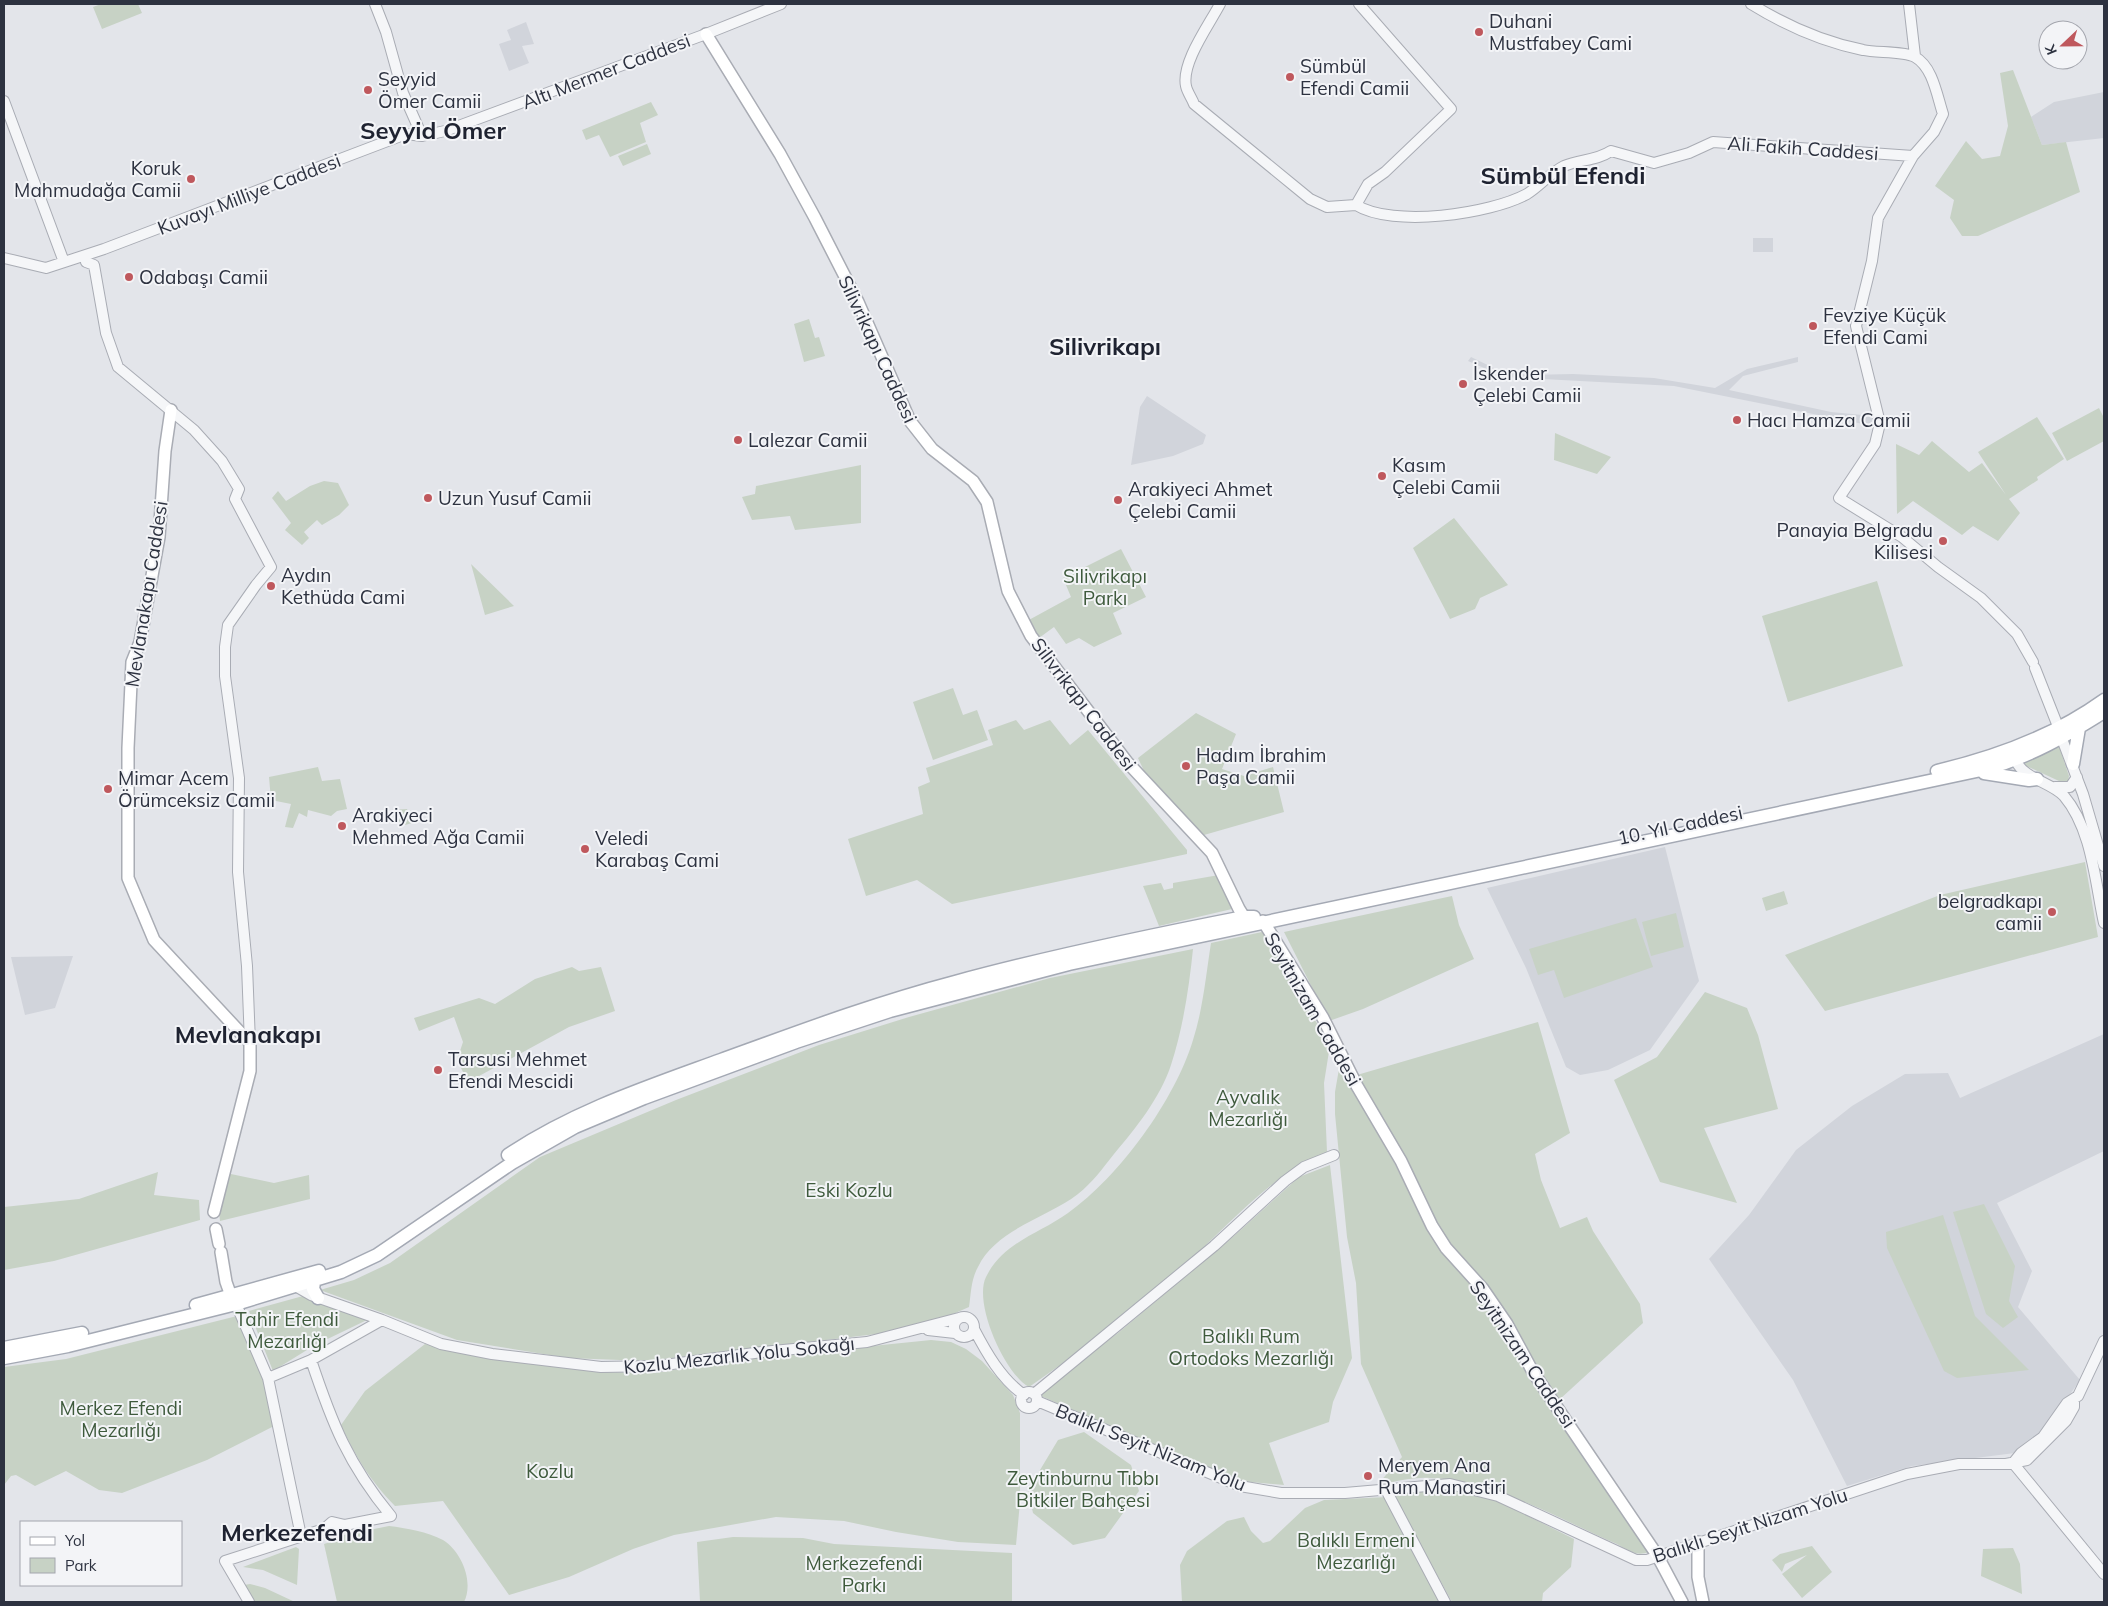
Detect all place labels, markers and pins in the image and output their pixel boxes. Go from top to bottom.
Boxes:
place label: Duhani Mustfabey Cami [1489,9,1632,55]
marker: Duhani Mustfabey Cami [1473,26,1485,38]
place label: Sümbül Efendi Camii [1300,54,1409,100]
place label: Seyyid Ömer Camii [378,67,481,113]
marker: Sümbül Efendi Camii [1284,71,1296,83]
marker: Seyyid Ömer Camii [362,84,374,96]
place label: Koruk Mahmudağa Camii [14,156,181,202]
marker: Koruk Mahmudağa Camii [185,173,197,185]
place label: Odabaşı Camii [139,265,268,289]
marker: Odabaşı Camii [123,271,135,283]
place label: Fevziye Küçük Efendi Cami [1823,303,1946,349]
marker: Fevziye Küçük Efendi Cami [1807,320,1819,332]
place label: İskender Çelebi Camii [1473,361,1581,407]
marker: İskender Çelebi Camii [1457,378,1469,390]
place label: Hacı Hamza Camii [1747,408,1910,432]
marker: Hacı Hamza Camii [1731,414,1743,426]
place label: Lalezar Camii [748,428,867,452]
marker: Lalezar Camii [732,434,744,446]
place label: Kasım Çelebi Camii [1392,453,1500,499]
marker: Kasım Çelebi Camii [1376,470,1388,482]
place label: Arakiyeci Ahmet Çelebi Camii [1128,477,1273,523]
place label: Uzun Yusuf Camii [438,486,592,510]
marker: Uzun Yusuf Camii [422,492,434,504]
marker: Arakiyeci Ahmet Çelebi Camii [1112,494,1124,506]
place label: Panayia Belgradu Kilisesi [1776,518,1933,564]
marker: Panayia Belgradu Kilisesi [1937,535,1949,547]
place label: Aydın Kethüda Cami [281,563,405,609]
marker: Aydın Kethüda Cami [265,580,277,592]
place label: Hadım İbrahim Paşa Camii [1196,743,1326,789]
marker: Hadım İbrahim Paşa Camii [1180,760,1192,772]
place label: Mimar Acem Örümceksiz Camii [118,766,275,812]
marker: Mimar Acem Örümceksiz Camii [102,783,114,795]
place label: Arakiyeci Mehmed Ağa Camii [352,803,525,849]
marker: Arakiyeci Mehmed Ağa Camii [336,820,348,832]
place label: Veledi Karabaş Cami [595,826,719,872]
marker: Veledi Karabaş Cami [579,843,591,855]
place label: belgradkapı camii [1938,889,2042,935]
marker: belgradkapı camii [2046,906,2058,918]
place label: Tarsusi Mehmet Efendi Mescidi [448,1047,587,1093]
marker: Tarsusi Mehmet Efendi Mescidi [432,1064,444,1076]
place label: Meryem Ana Rum Manastiri [1378,1453,1506,1499]
marker: Meryem Ana Rum Manastiri [1362,1470,1374,1482]

